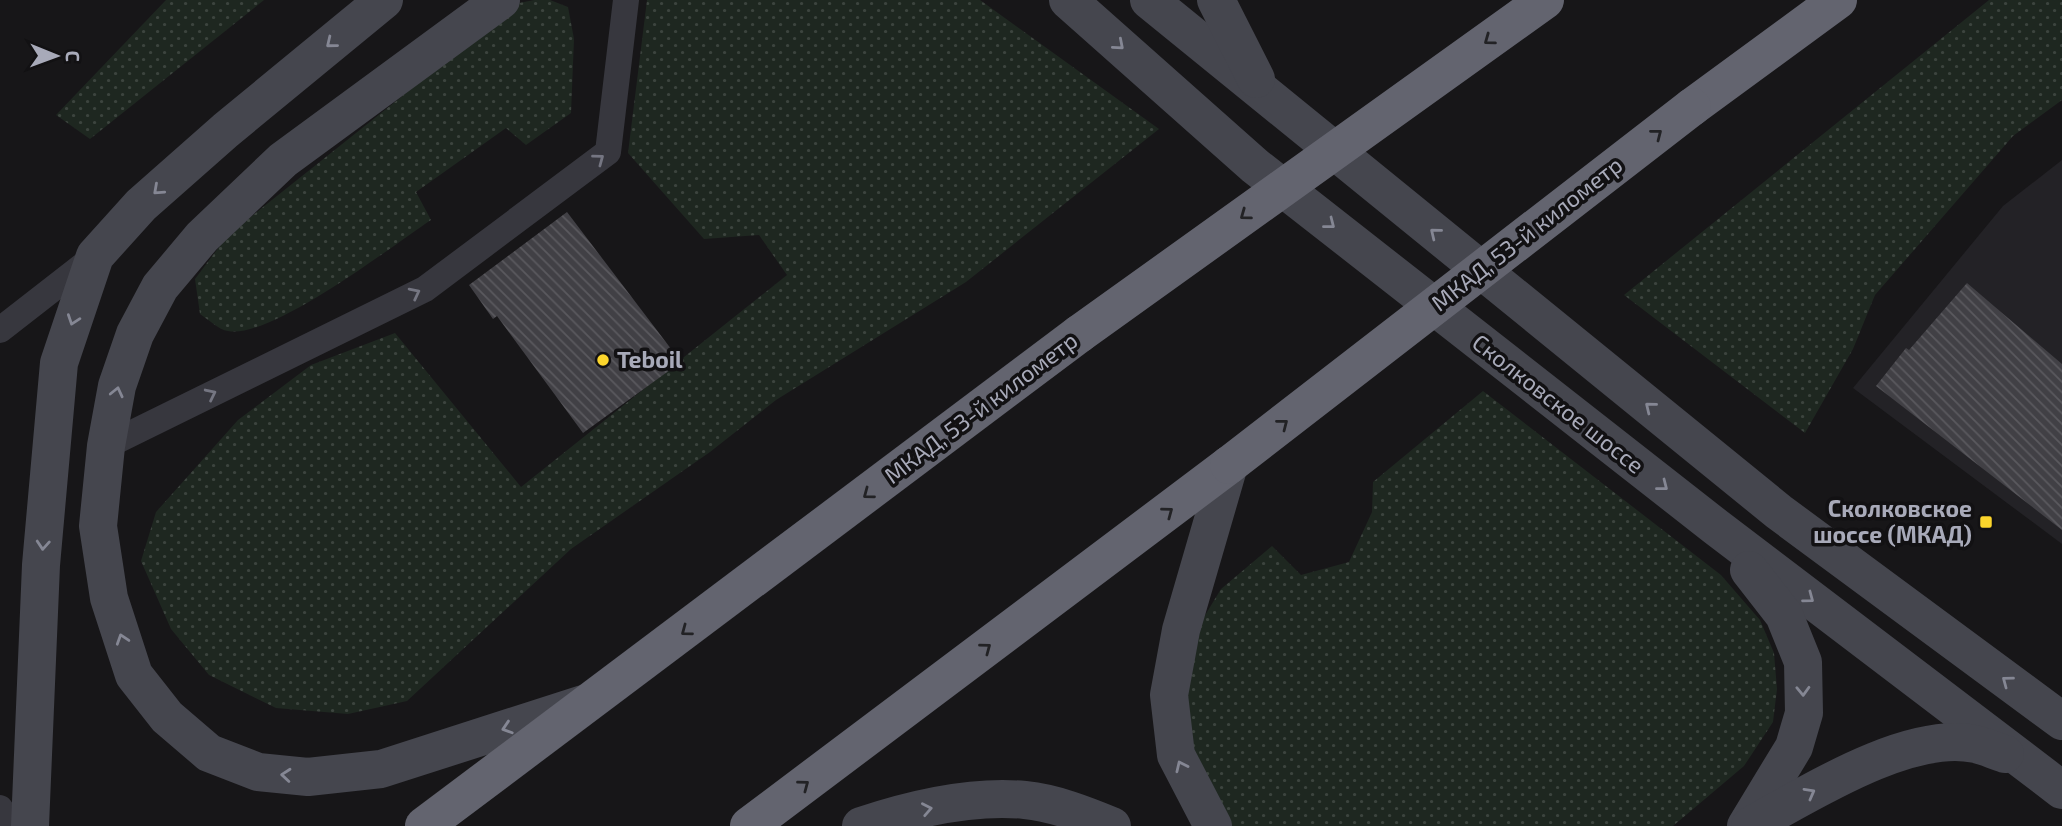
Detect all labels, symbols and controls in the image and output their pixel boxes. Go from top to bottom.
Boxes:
north arrow [21,21,91,91]
one-way arrow [1484,32,1497,44]
one-way arrow [327,35,339,48]
one-way arrow [1111,37,1124,49]
text: С [62,51,85,62]
one-way arrow [1649,130,1661,143]
street label: МКАД, 53-й километр [1425,150,1627,316]
one-way arrow [591,155,603,167]
one-way arrow [153,182,166,194]
one-way arrow [1240,207,1252,219]
one-way arrow [1322,216,1334,229]
one-way arrow [1431,229,1444,241]
one-way arrow [408,288,420,302]
one-way arrow [67,314,81,326]
street label: МКАД, 53-й километр [878,326,1082,489]
street label: Сколковское шоссе [1467,328,1650,479]
place label: Teboil [617,345,683,373]
marker: Teboil [595,352,611,368]
one-way arrow [109,386,123,398]
one-way arrow [204,389,217,403]
one-way arrow [1646,403,1659,415]
one-way arrow [1276,419,1288,432]
one-way arrow [1655,477,1667,490]
one-way arrow [863,486,876,498]
place label: Сколковское шоссе (МКАД) [1813,494,1972,548]
one-way arrow [1160,507,1173,520]
marker: Сколковское шоссе (МКАД) [1978,514,1994,530]
one-way arrow [36,540,51,551]
one-way arrow [1801,590,1814,603]
one-way arrow [682,623,694,636]
one-way arrow [116,633,131,645]
one-way arrow [978,644,991,657]
one-way arrow [2002,676,2015,689]
one-way arrow [1796,686,1811,697]
one-way arrow [501,720,513,735]
one-way arrow [1175,761,1189,773]
one-way arrow [281,768,292,783]
one-way arrow [796,781,809,793]
one-way arrow [1803,788,1815,801]
one-way arrow [921,803,933,818]

